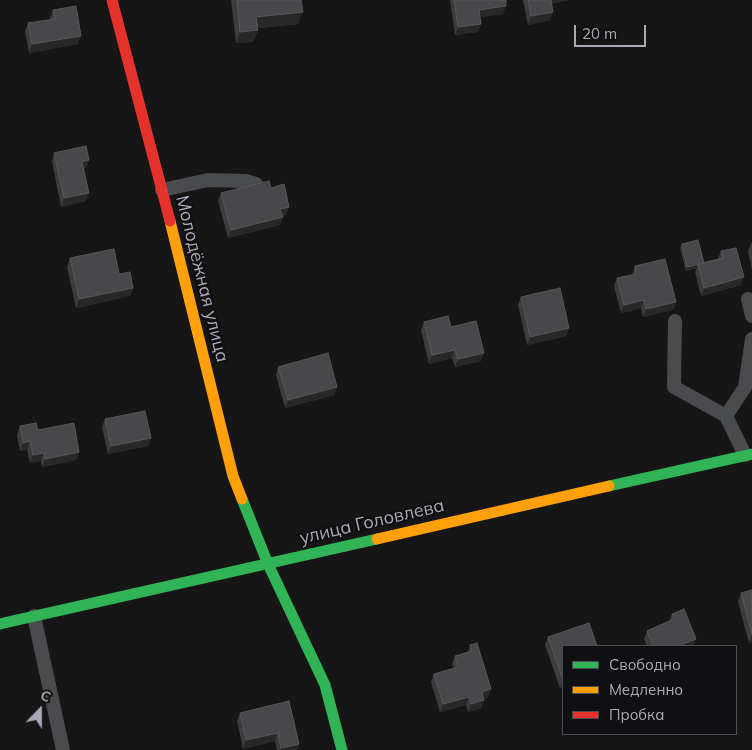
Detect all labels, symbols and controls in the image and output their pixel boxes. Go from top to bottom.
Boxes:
scale bar [577,15,650,47]
text: 20 m [582,24,617,43]
street label: Молодёжная улица [171,193,233,365]
street label: улица Головлева [298,495,446,549]
legend [562,645,737,735]
text: Свободно [609,655,681,674]
text: Медленно [609,680,683,699]
north arrow [15,685,65,735]
text: С [38,686,53,706]
text: Пробка [609,705,664,724]

